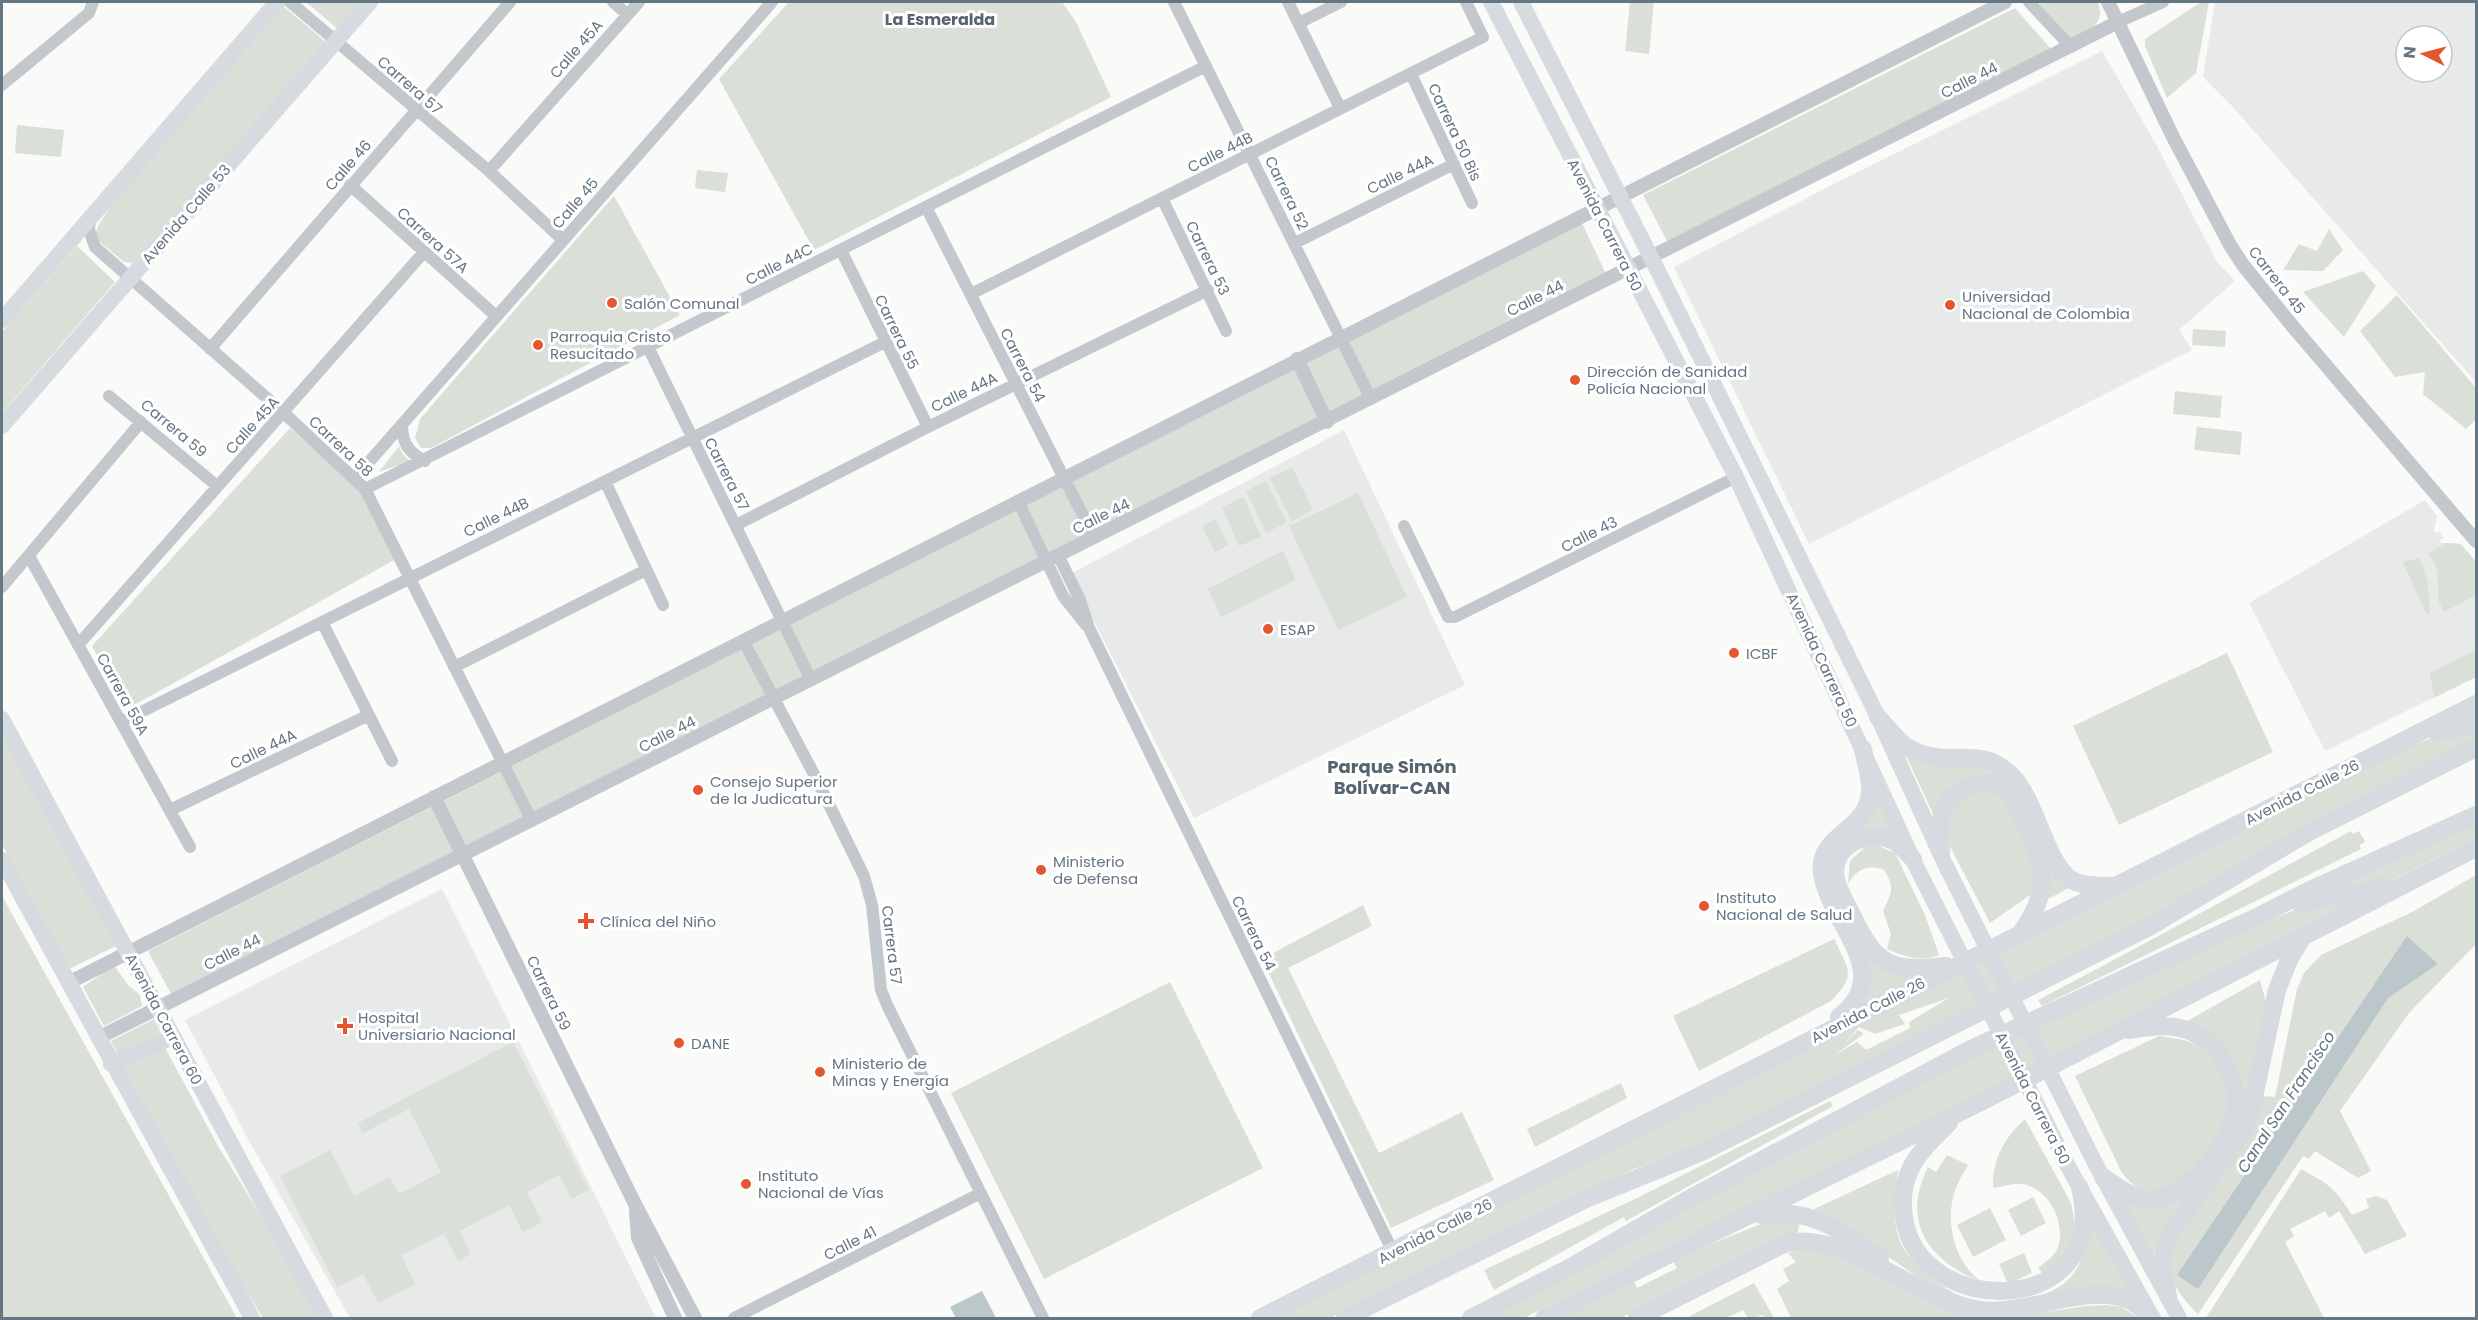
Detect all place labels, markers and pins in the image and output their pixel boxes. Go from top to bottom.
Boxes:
place label: Universidad Nacional de Colombia [1962,286,2130,324]
place label: Salón Comunal [624,293,740,314]
marker: Salón Comunal [605,296,619,310]
marker: Universidad Nacional de Colombia [1943,298,1957,312]
place label: Parroquia Cristo Resucitado [550,326,671,364]
marker: Parroquia Cristo Resucitado [531,338,545,352]
place label: Dirección de Sanidad Policía Nacional [1587,361,1747,399]
marker: Dirección de Sanidad Policía Nacional [1568,373,1582,387]
place label: ESAP [1280,619,1316,640]
marker: ESAP [1261,622,1275,636]
place label: ICBF [1746,643,1778,664]
marker: ICBF [1727,646,1741,660]
place label: Consejo Superior de la Judicatura [710,771,838,809]
marker: Consejo Superior de la Judicatura [691,783,705,797]
place label: Ministerio de Defensa [1053,851,1138,889]
marker: Ministerio de Defensa [1034,863,1048,877]
place label: Instituto Nacional de Salud [1716,887,1852,925]
marker: Instituto Nacional de Salud [1697,899,1711,913]
place label: Clínica del Niño [600,911,716,932]
marker: Clínica del Niño [577,912,595,930]
place label: Hospital Universiario Nacional [358,1007,516,1045]
marker: Hospital Universiario Nacional [336,1017,354,1035]
place label: DANE [691,1033,730,1054]
marker: DANE [672,1036,686,1050]
place label: Ministerio de Minas y Energía [832,1053,949,1091]
marker: Ministerio de Minas y Energía [813,1065,827,1079]
place label: Instituto Nacional de Vías [758,1165,884,1203]
marker: Instituto Nacional de Vías [739,1177,753,1191]

